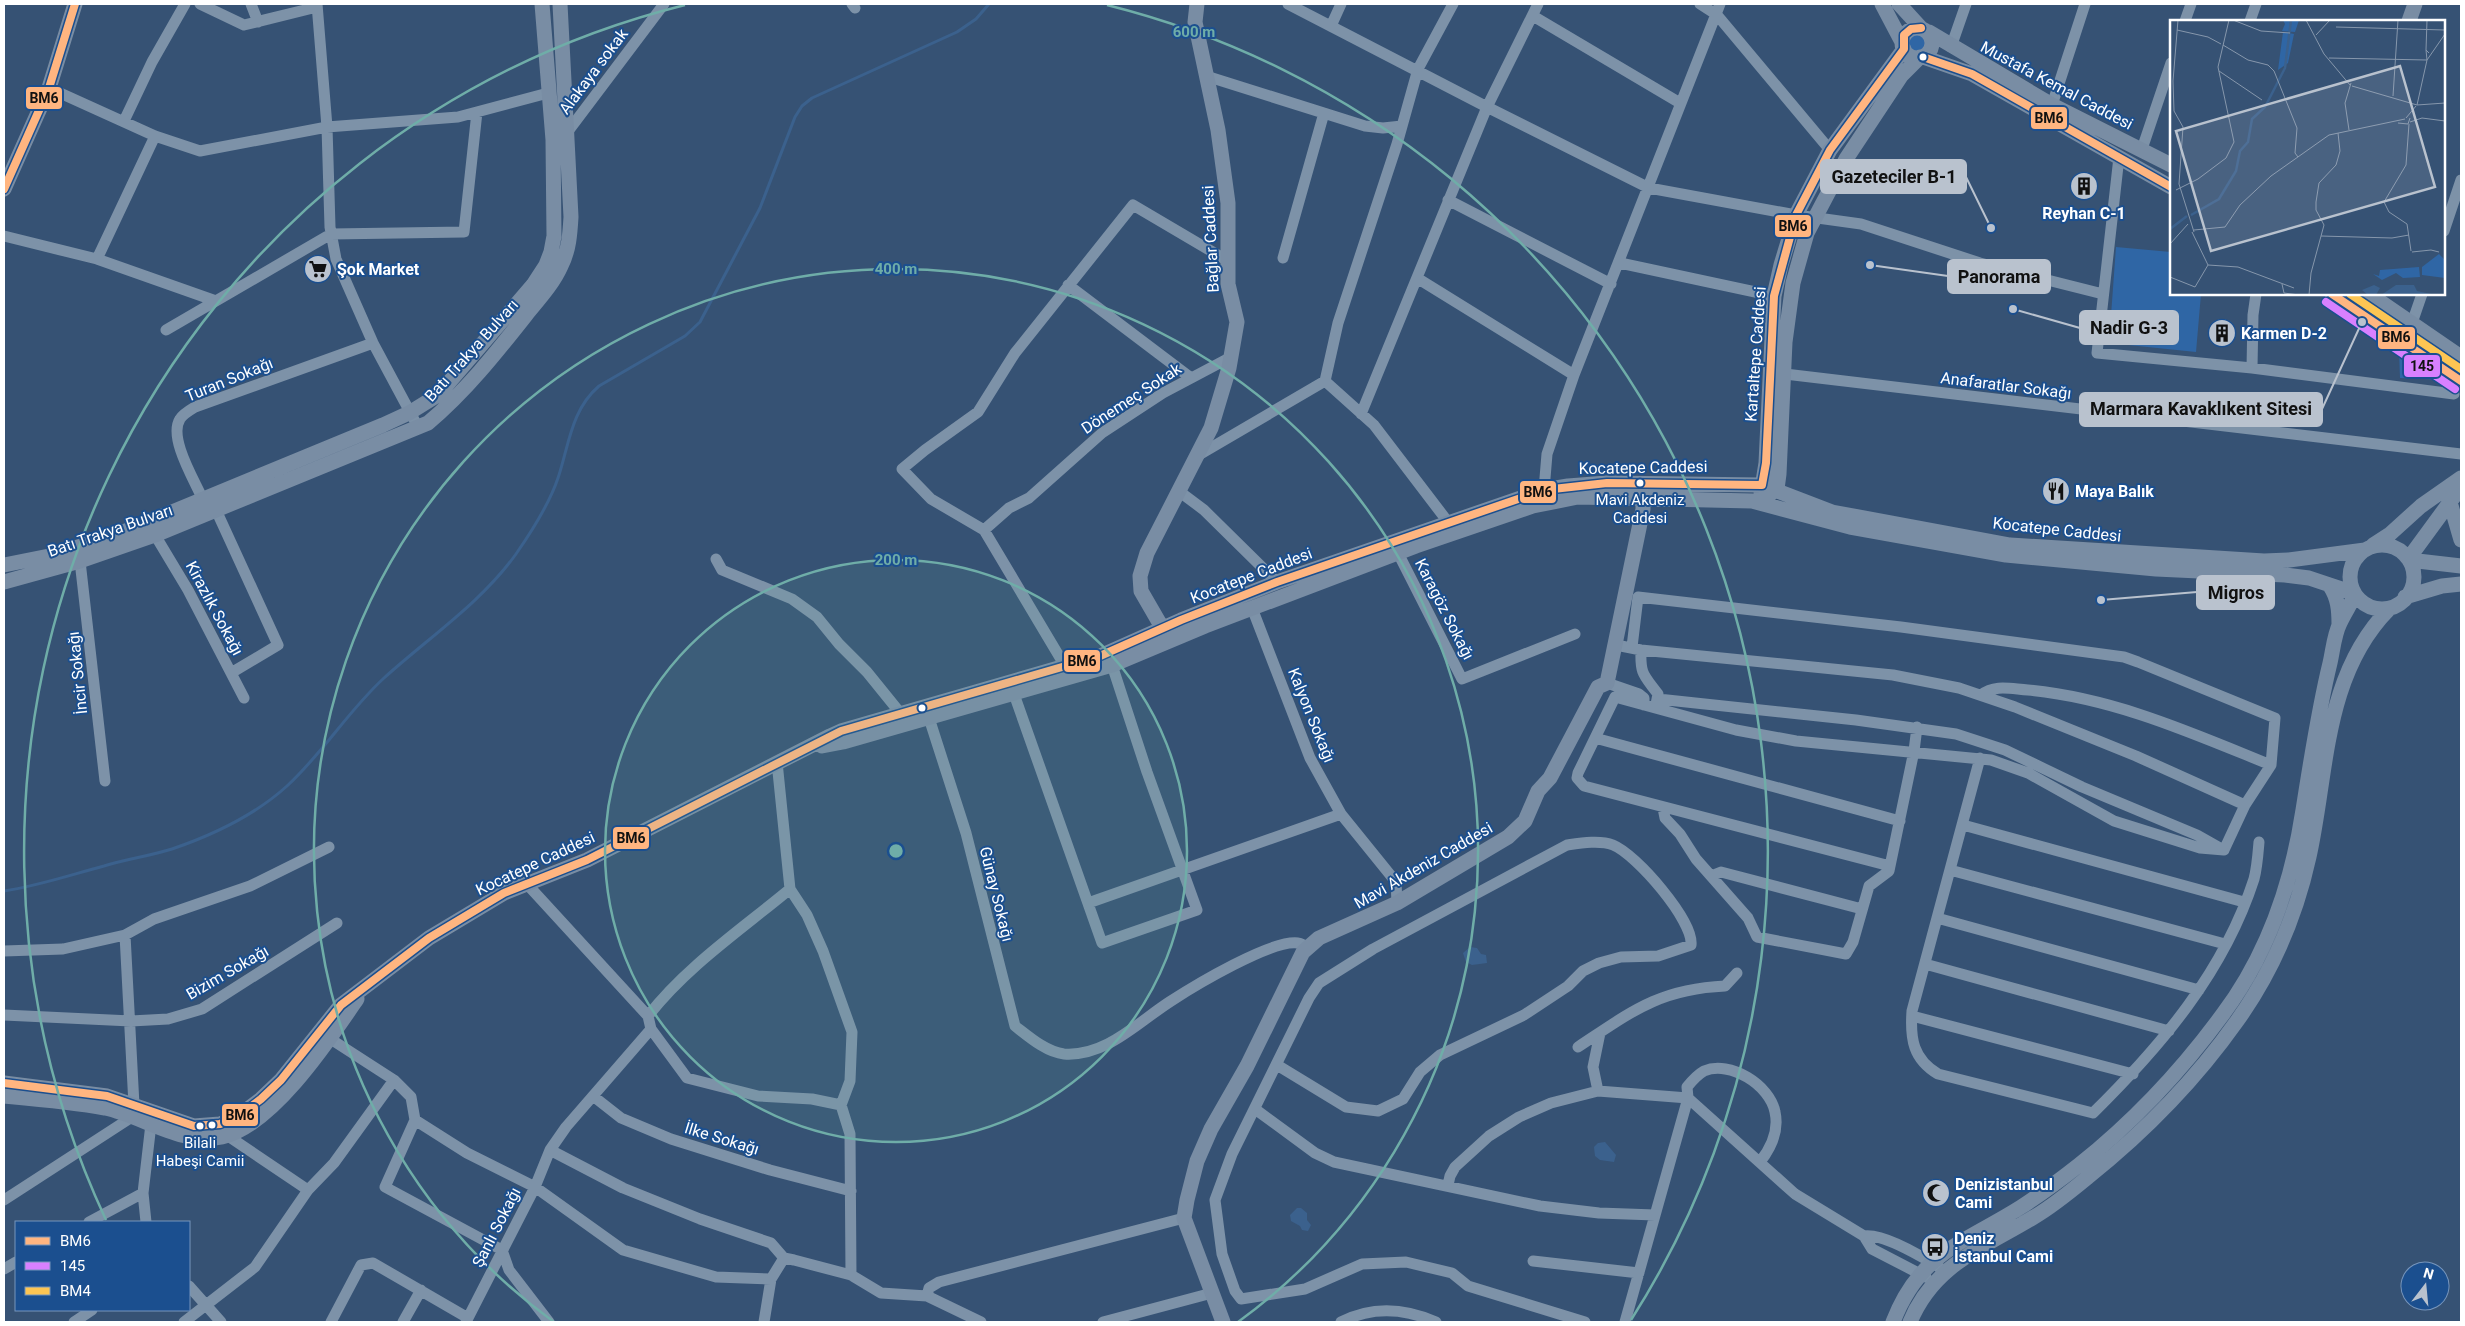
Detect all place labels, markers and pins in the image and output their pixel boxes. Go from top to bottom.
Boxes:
unlabelled marker [1918,52,1928,62]
callout: Gazeteciler B-1 [1821,160,1966,193]
building icon: Reyhan C-1 [2069,171,2099,201]
place label: Reyhan C-1 [2042,204,2126,223]
supermarket icon: Şok Market [303,254,333,284]
place label: Şok Market [337,260,420,279]
callout: Panorama [1948,260,2050,293]
callout: Nadir G-3 [2080,311,2178,344]
building icon: Karmen D-2 [2207,318,2237,348]
place label: Karmen D-2 [2241,324,2327,343]
callout: Marmara Kavaklıkent Sitesi [2080,393,2322,426]
restaurant icon: Maya Balık [2041,476,2071,506]
marker: Mavi Akdeniz Caddesi [1635,478,1645,488]
place label: Maya Balık [2075,482,2154,501]
place label: Mavi Akdeniz Caddesi [1596,491,1684,527]
callout: Migros [2197,576,2274,609]
unlabelled marker [917,703,927,713]
centre of rings [887,842,905,860]
unlabelled marker [207,1120,217,1130]
marker: Bilali Habeşi Camii [195,1121,205,1131]
place label: Bilali Habeşi Camii [156,1134,244,1170]
place label: Denizistanbul Cami [1955,1175,2053,1212]
mosque icon: Denizistanbul Cami [1921,1178,1951,1208]
place label: Deniz İstanbul Cami [1954,1229,2053,1266]
bus stop icon: Deniz İstanbul Cami [1920,1232,1950,1262]

